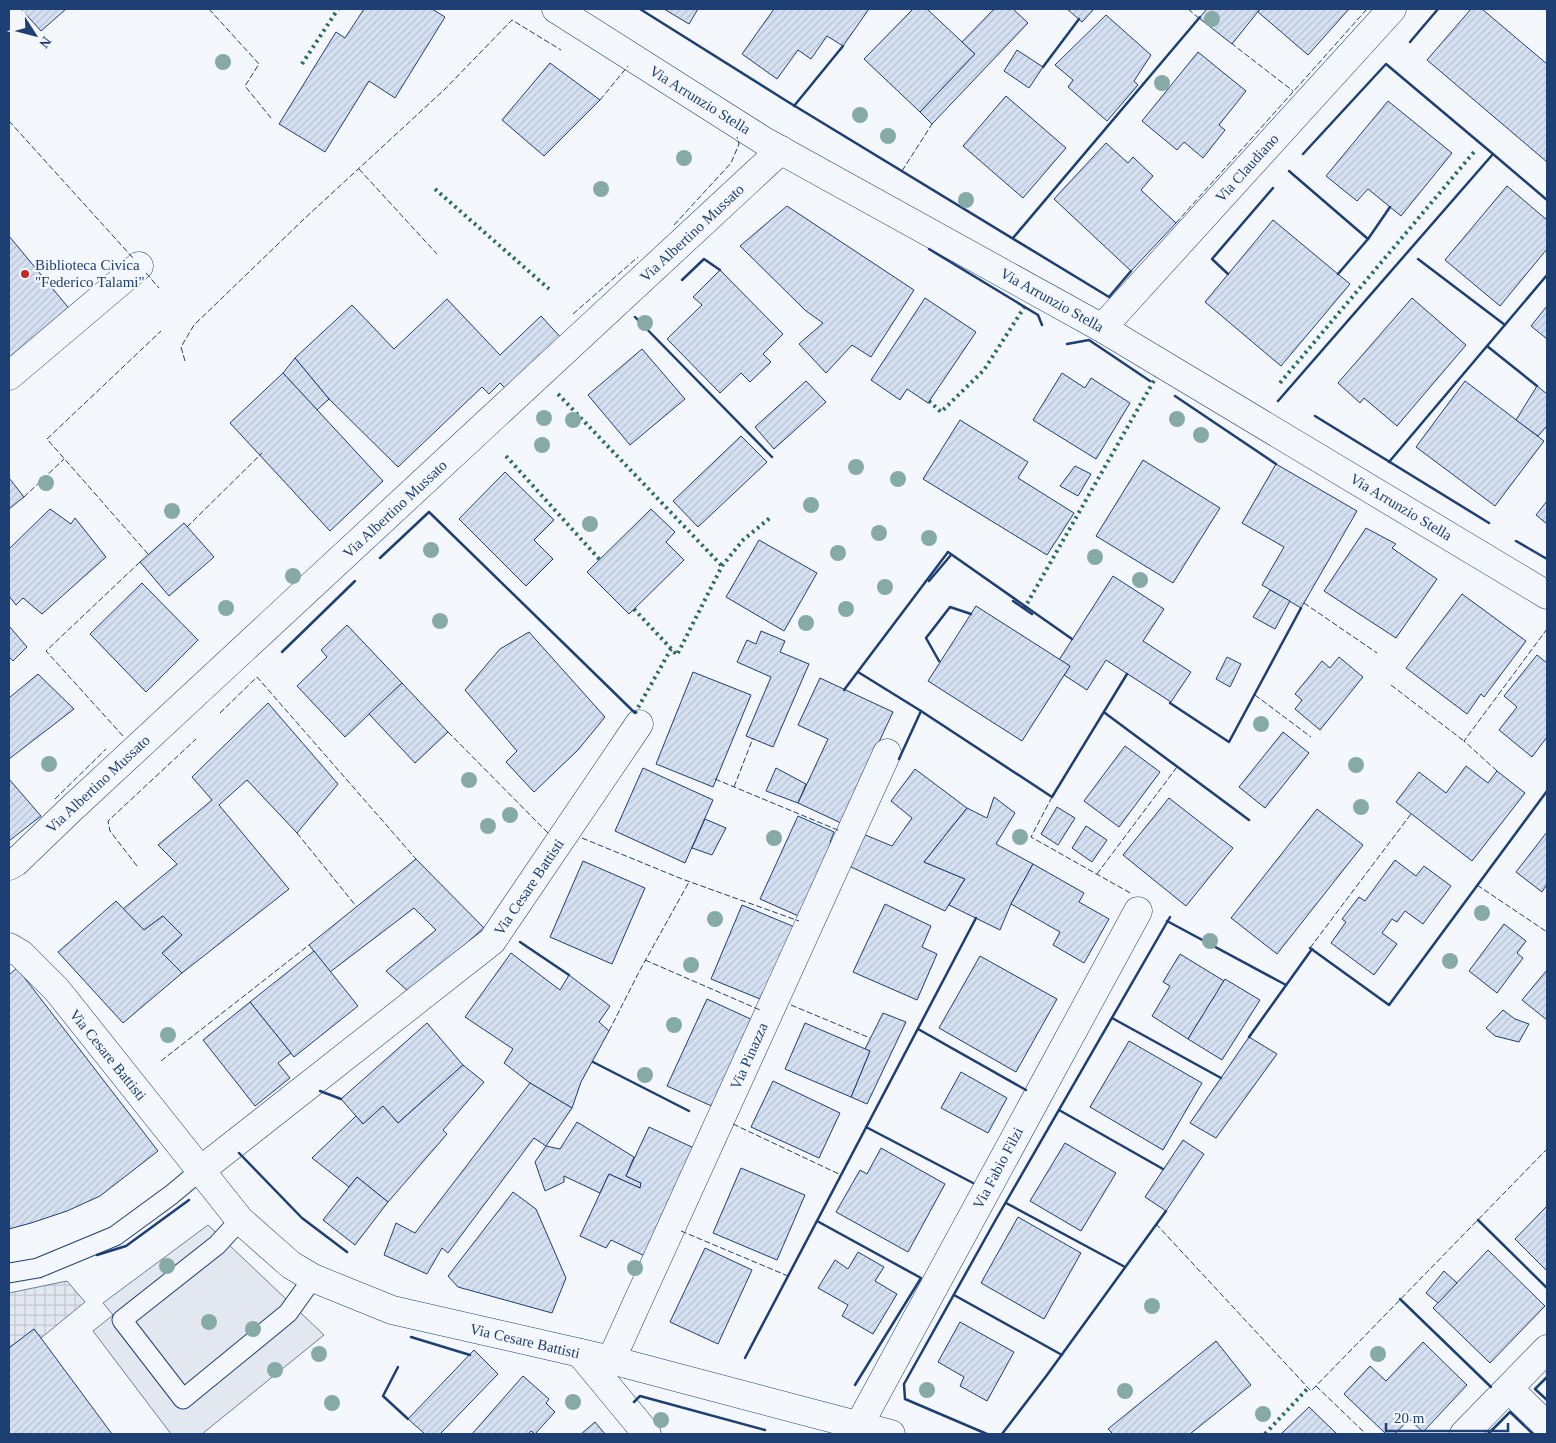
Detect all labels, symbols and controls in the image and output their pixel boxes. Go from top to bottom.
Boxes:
north arrow [10,10,60,60]
text: N [36,34,54,51]
street label: Via Arrunzio Stella [647,63,754,138]
street label: Via Claudiano [1212,131,1282,205]
street label: Via Albertino Mussato [637,181,747,285]
place label: Biblioteca Civica "Federico Talami" [35,257,145,290]
street label: Via Arrunzio Stella [998,265,1107,335]
marker: Biblioteca Civica "Federico Talami" [19,268,31,280]
street label: Via Albertino Mussato [340,457,450,561]
street label: Via Arrunzio Stella [1347,470,1455,544]
street label: Via Albertino Mussato [43,732,153,836]
street label: Via Cesare Battisti [491,836,567,938]
street label: Via Cesare Battisti [66,1006,150,1104]
street label: Via Pinazza [727,1020,771,1092]
street label: Via Fabio Filzi [970,1125,1026,1211]
street label: Via Cesare Battisti [468,1321,582,1361]
scale bar [1386,1400,1508,1432]
text: 20 m [1394,1410,1425,1426]

